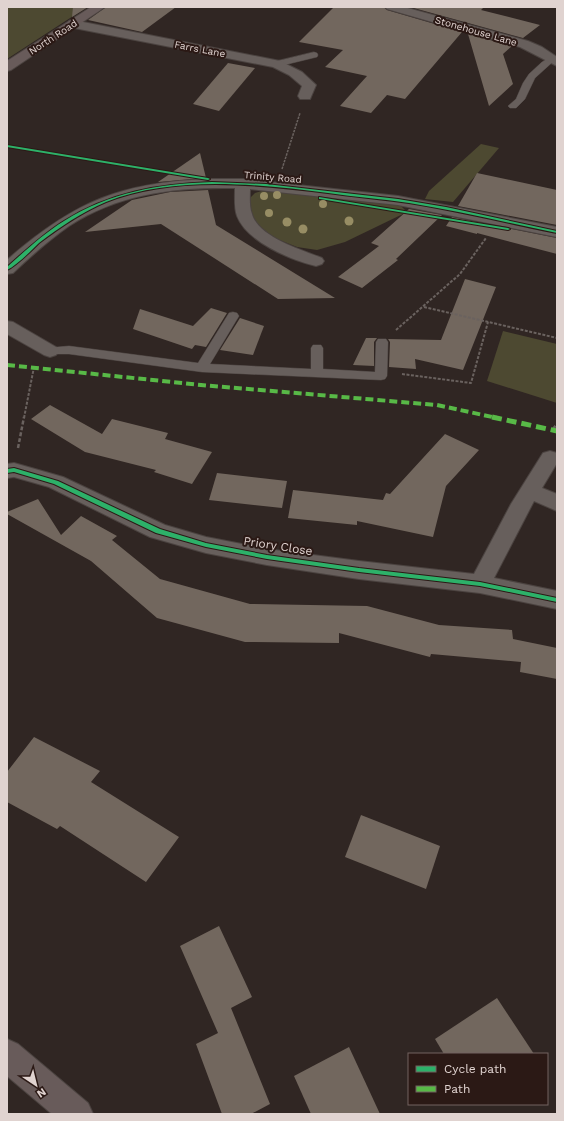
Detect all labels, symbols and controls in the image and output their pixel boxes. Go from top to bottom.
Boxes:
street label: Stonehouse Lane [434,14,519,48]
street label: North Road [27,17,79,57]
street label: Farrs Lane [174,39,227,59]
street label: Trinity Road [244,169,302,185]
street label: Priory Close [242,534,314,558]
legend [408,1053,548,1105]
text: Cycle path [444,1062,506,1076]
north arrow [16,1065,56,1105]
text: Path [444,1082,470,1096]
text: N [34,1085,49,1100]

